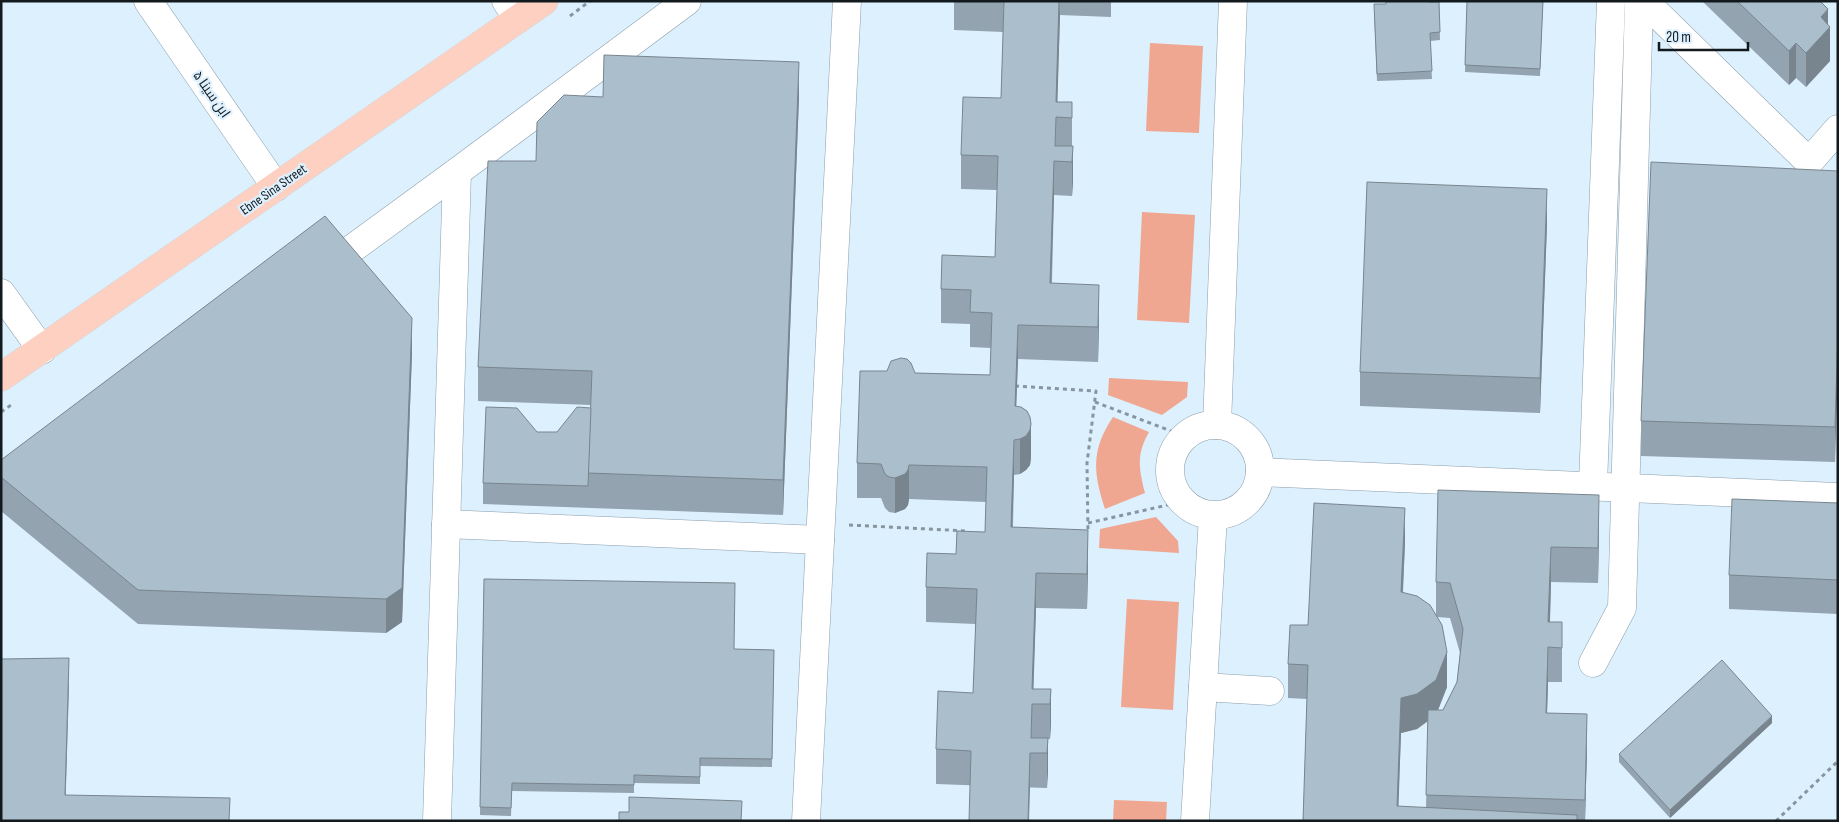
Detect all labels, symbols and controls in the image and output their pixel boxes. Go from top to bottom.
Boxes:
scale bar [1659,20,1748,52]
text: 20 m [1666,28,1691,47]
street label: ابن سینا ۵ [189,68,234,121]
street label: Ebne Sina Street [237,160,310,219]

